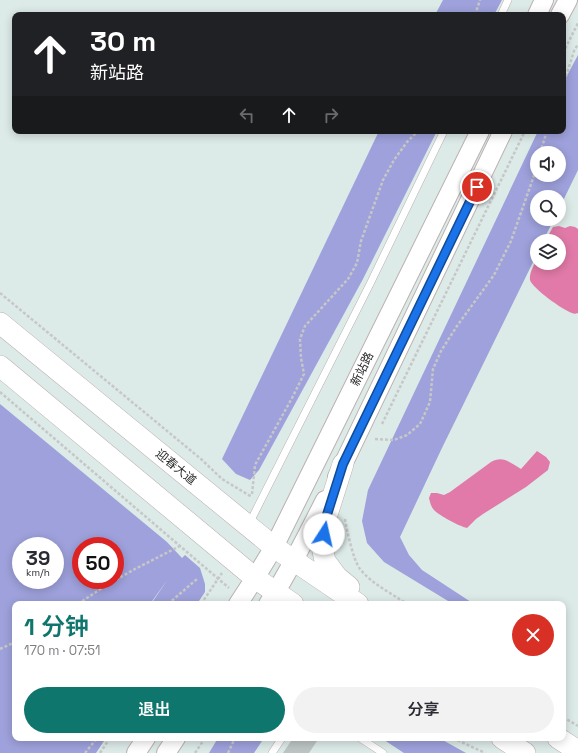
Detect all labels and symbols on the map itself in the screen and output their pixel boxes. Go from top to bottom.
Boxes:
pin [460,170,494,204]
street label: 新站路 [347,349,377,389]
street label: 迎春大道 [152,446,200,488]
position arrow [303,513,345,555]
speed limit sign: 50 [72,537,124,589]

